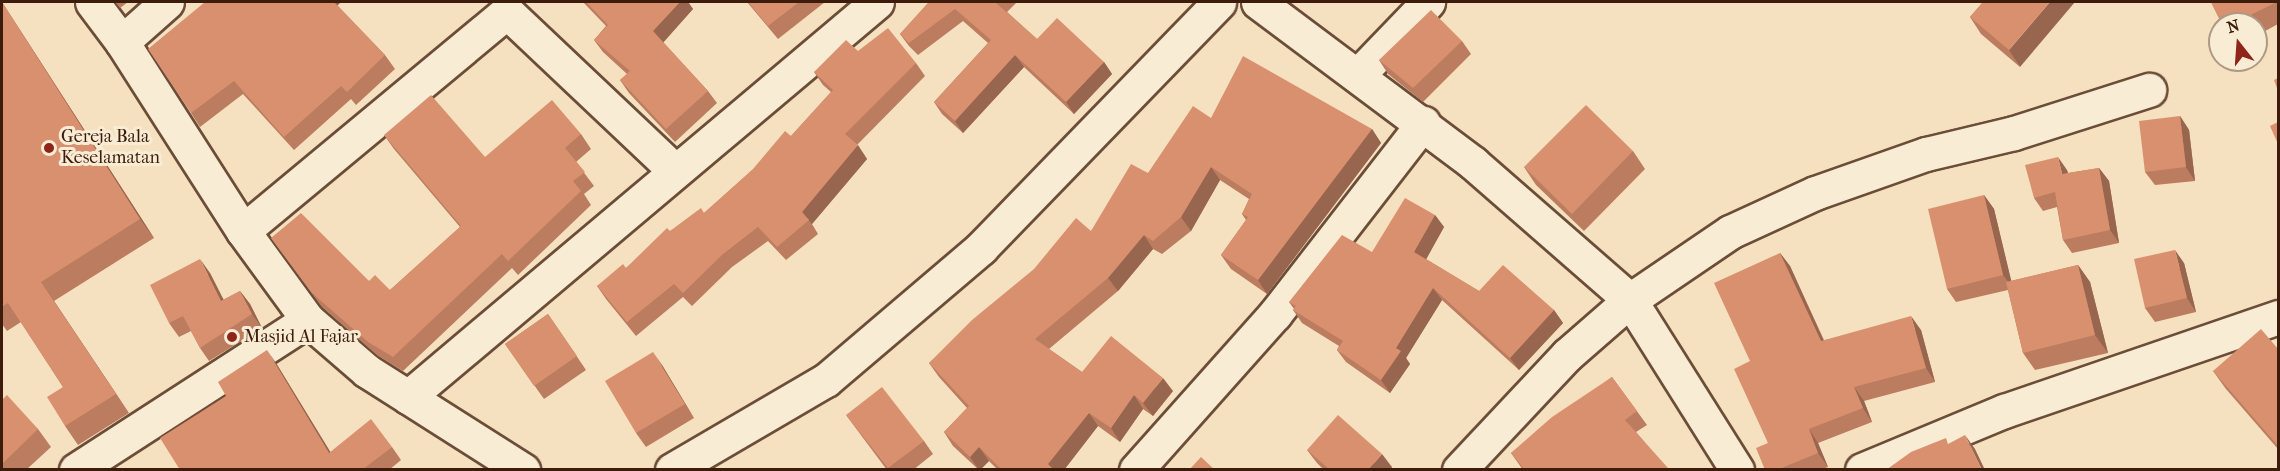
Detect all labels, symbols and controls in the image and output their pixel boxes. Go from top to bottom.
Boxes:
north arrow [2208,12,2268,72]
text: N [2225,15,2242,37]
place label: Gereja Bala Keselamatan [61,127,160,170]
marker: Gereja Bala Keselamatan [42,141,56,155]
place label: Masjid Al Fajar [244,326,358,348]
marker: Masjid Al Fajar [225,330,239,344]

